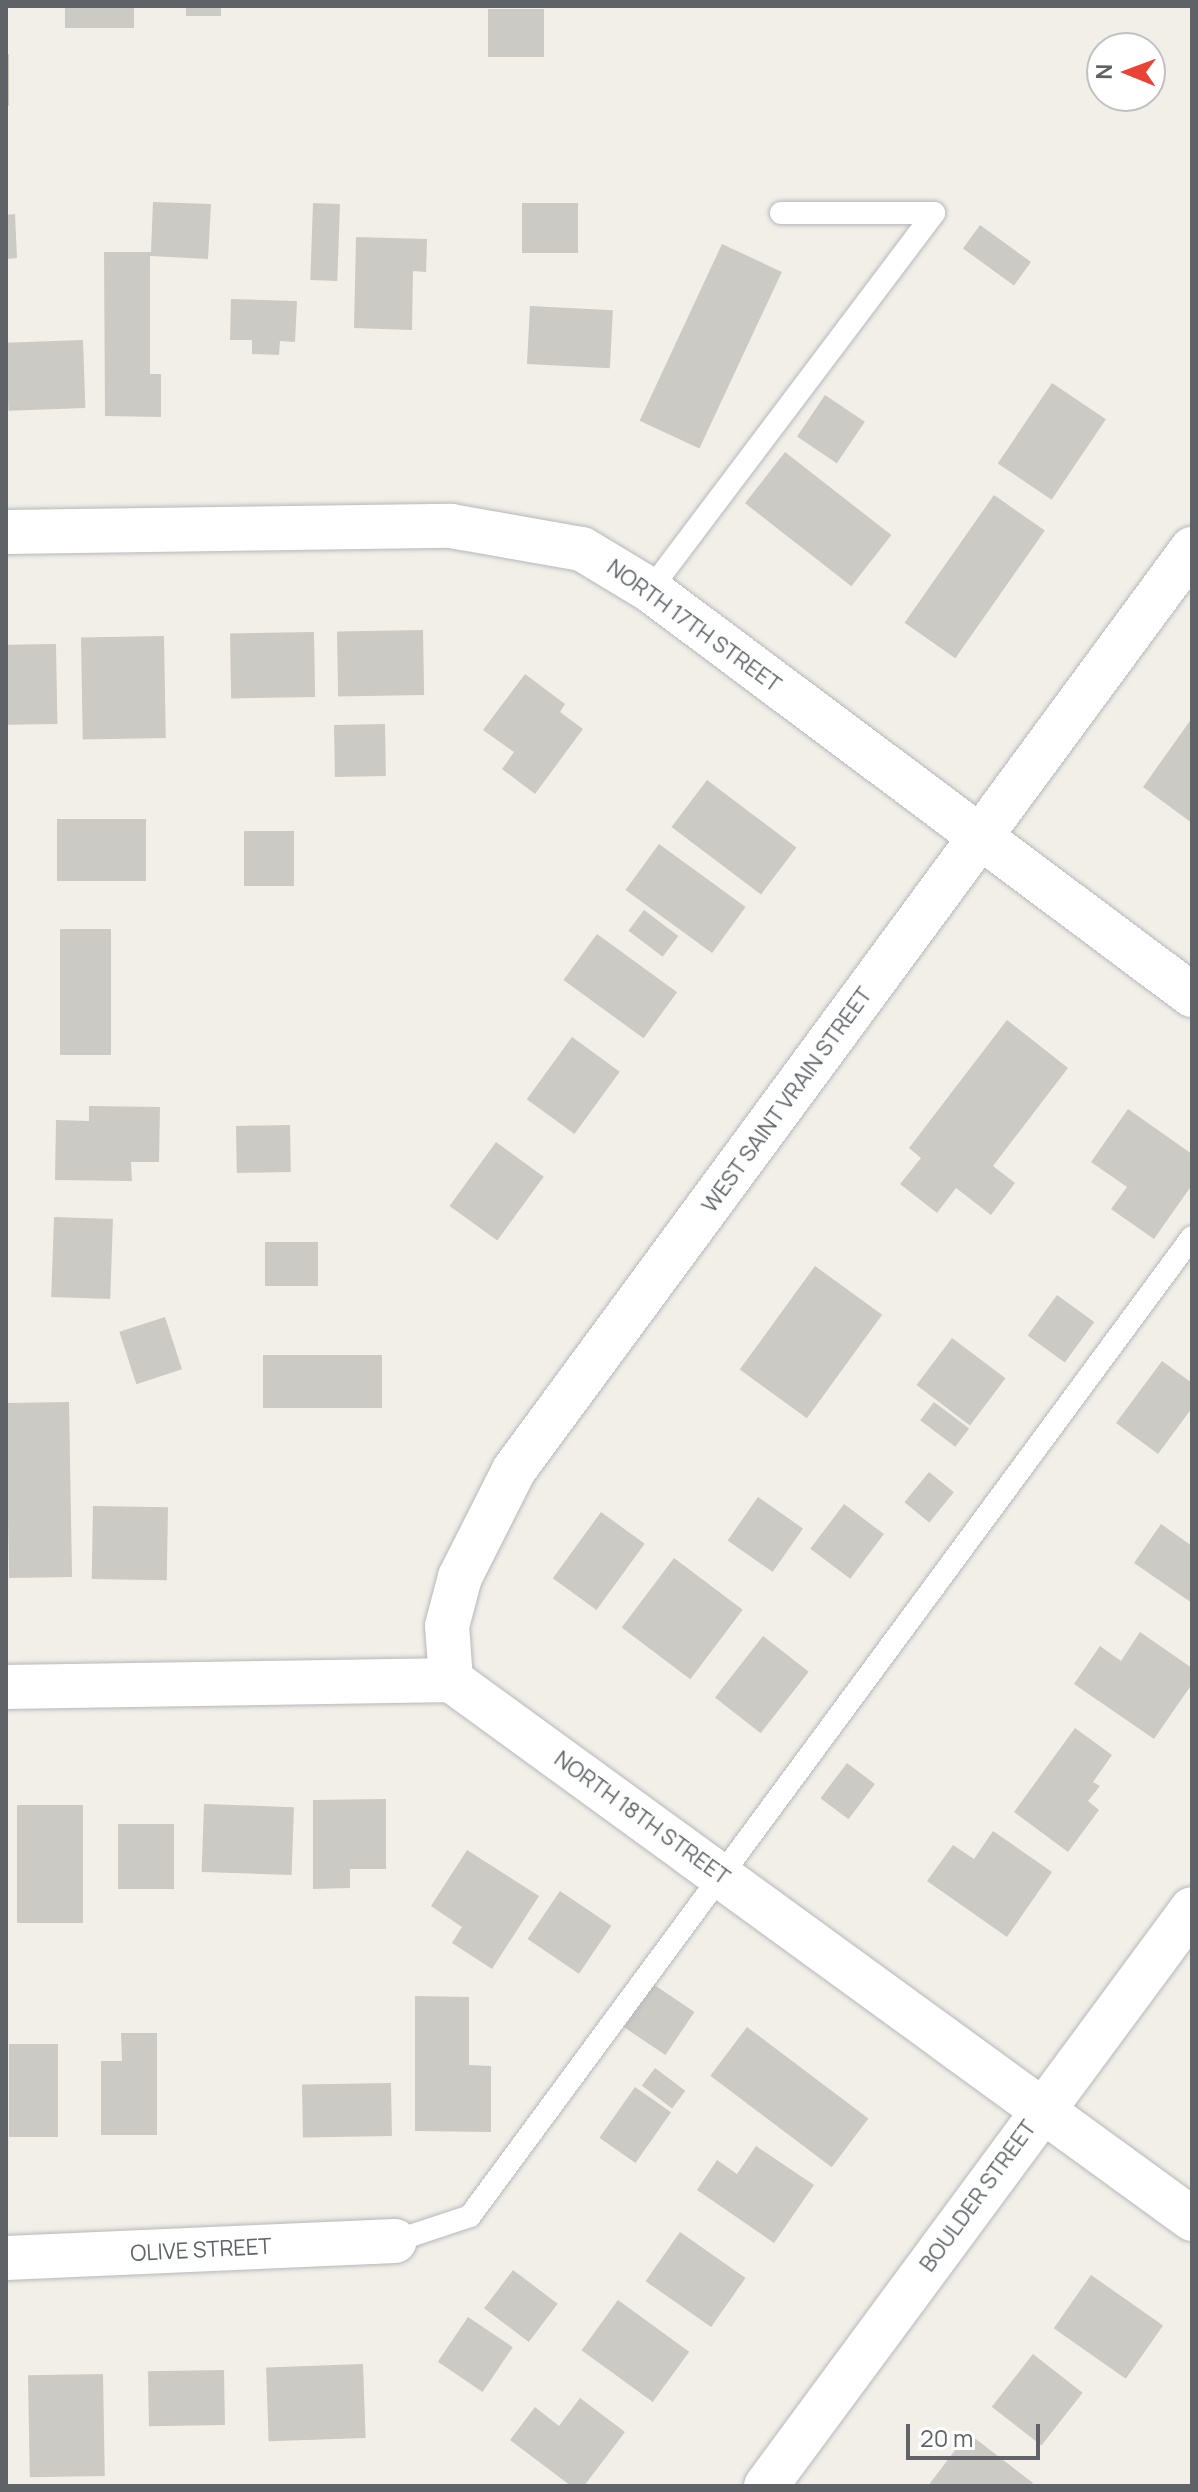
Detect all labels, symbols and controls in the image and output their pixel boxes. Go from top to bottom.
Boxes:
north arrow [1086,32,1166,112]
text: N [1089,63,1119,80]
street label: NORTH 17TH STREET [602,554,786,698]
street label: WEST SAINT VRAIN STREET [696,982,878,1218]
street label: NORTH 18TH STREET [549,1746,735,1890]
street label: BOULDER STREET [914,2115,1042,2277]
street label: OLIVE STREET [130,2233,272,2267]
scale bar [910,2408,1044,2458]
text: 20 m [920,2421,973,2454]

